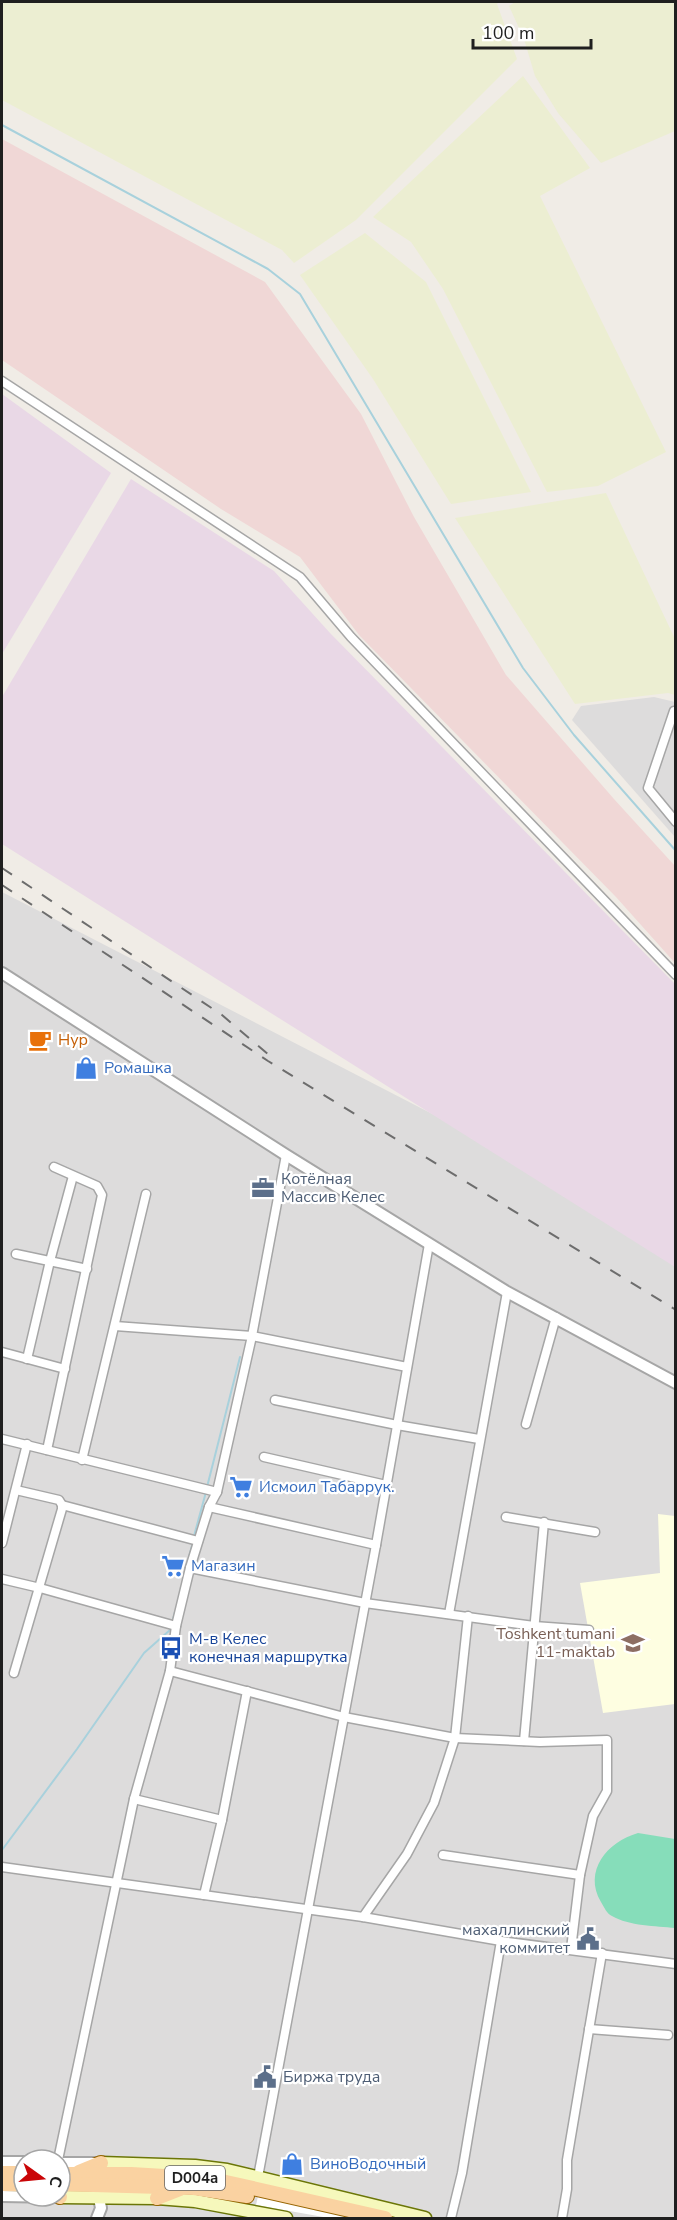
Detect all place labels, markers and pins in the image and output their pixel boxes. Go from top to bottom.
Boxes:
cafe icon: Нур [27,1027,53,1053]
place label: Нур [58,1029,88,1051]
shop icon: Ромашка [73,1055,99,1081]
place label: Ромашка [104,1057,172,1079]
place label: Котёлная Массив Келес [281,1168,385,1208]
office icon: Котёлная Массив Келес [250,1175,276,1201]
supermarket icon: Исмоил Табаррук. [228,1474,254,1500]
place label: Исмоил Табаррук. [259,1476,395,1498]
supermarket icon: Магазин [160,1553,186,1579]
place label: Магазин [191,1555,256,1577]
place label: Toshkent tumani 11-maktab [496,1623,615,1663]
place label: М-в Келес конечная маршрутка [189,1628,348,1668]
school or university icon: Toshkent tumani 11-maktab [620,1630,646,1656]
bus stop icon: М-в Келес конечная маршрутка [158,1635,184,1661]
place label: махаллинский коммитет [462,1919,571,1959]
public building icon: махаллинский коммитет [575,1926,601,1952]
public building icon: Биржа труда [252,2064,278,2090]
place label: Биржа труда [283,2066,380,2088]
shop icon: ВиноВодочный [279,2151,305,2177]
place label: ВиноВодочный [310,2153,426,2175]

